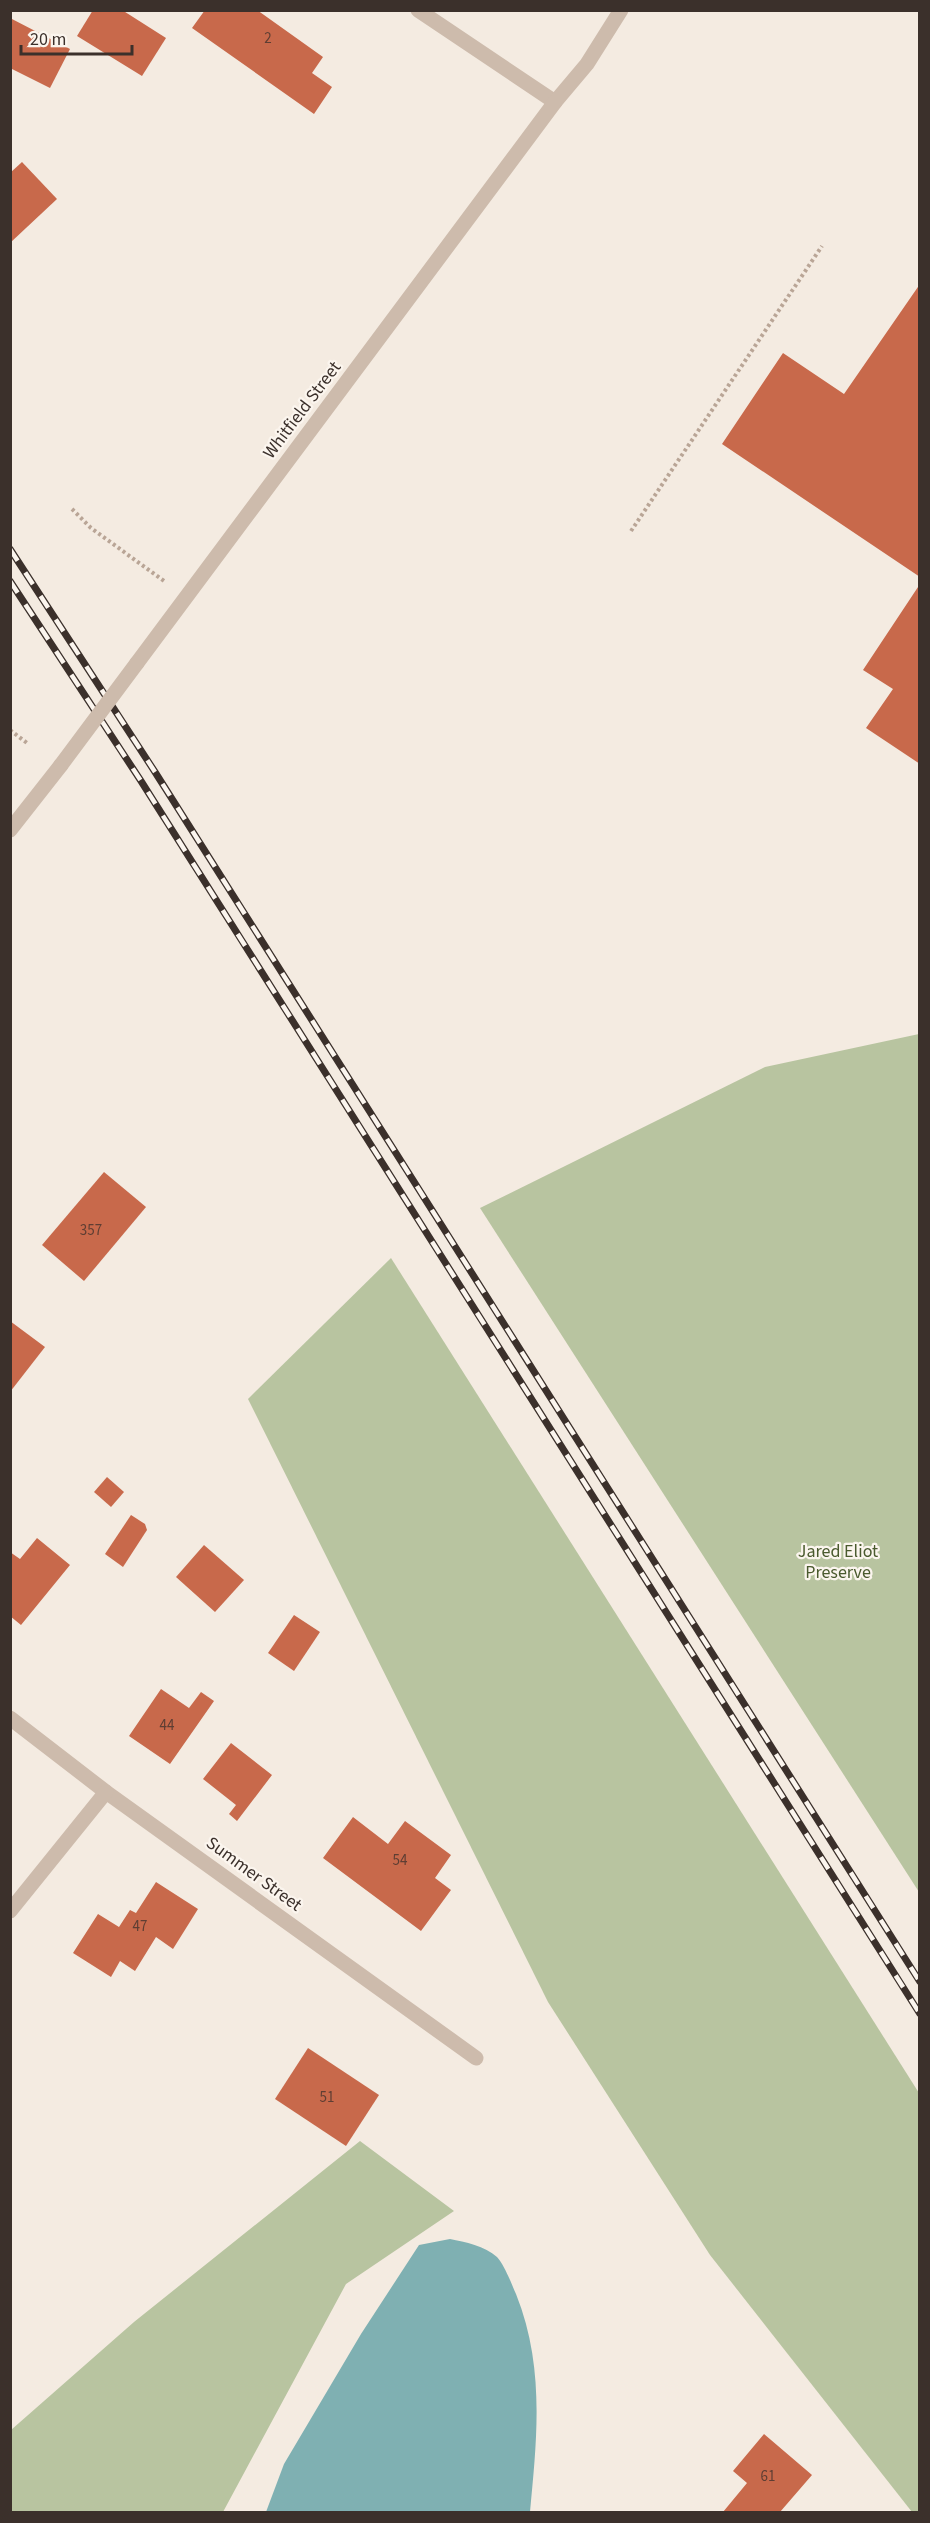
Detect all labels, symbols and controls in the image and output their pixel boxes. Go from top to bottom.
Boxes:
scale bar [21,18,132,56]
text: 20 m [30,27,66,52]
house number: 2 [264,28,272,49]
street label: Whitfield Street [257,356,347,464]
house number: 357 [80,1220,102,1241]
park label: Jared Eliot Preserve [798,1539,878,1585]
house number: 44 [160,1715,175,1736]
street label: Summer Street [201,1831,307,1917]
house number: 54 [393,1850,408,1871]
house number: 47 [133,1916,147,1937]
house number: 51 [320,2087,334,2108]
house number: 61 [761,2466,775,2487]

